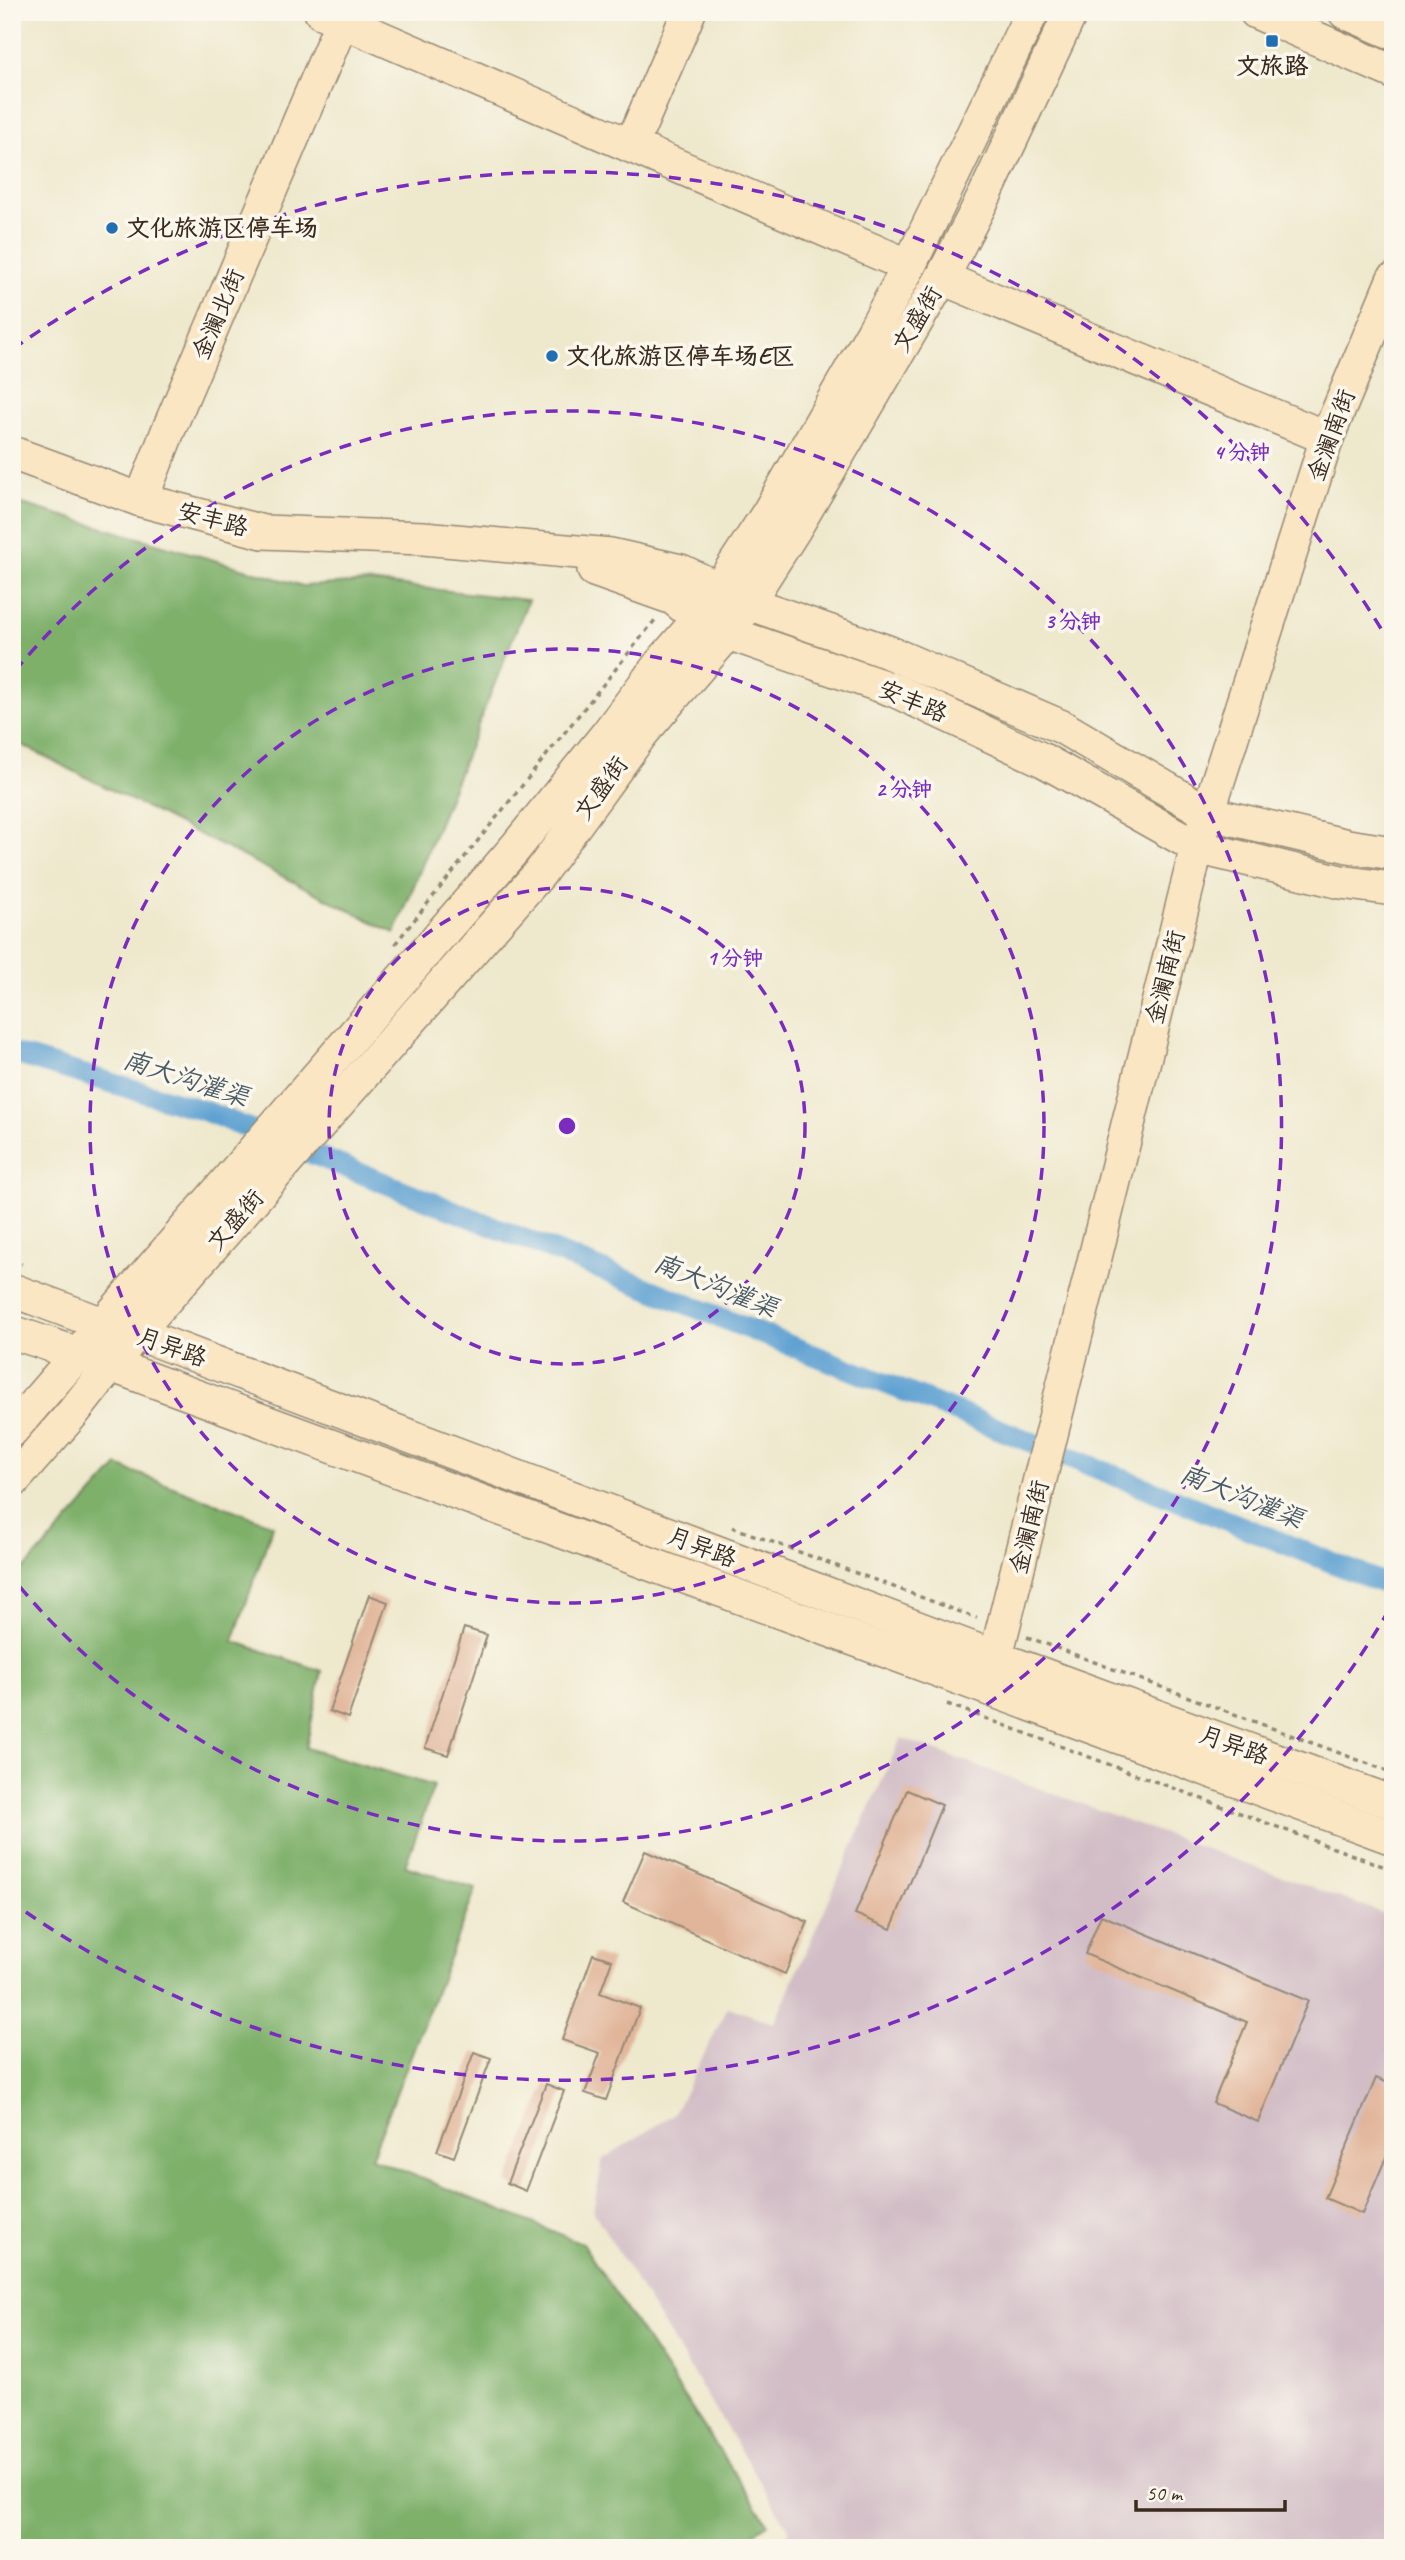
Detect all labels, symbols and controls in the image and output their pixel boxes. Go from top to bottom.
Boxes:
marker: 文旅路 [1264,33,1280,49]
place label: 文旅路 [1236,51,1309,81]
place label: 文化旅游区停车场 [126,213,318,243]
marker: 文化旅游区停车场 [104,220,120,236]
street label: 金澜北街 [185,264,251,364]
street label: 文盛街 [886,280,948,358]
place label: 文化旅游区停车场E区 [566,341,795,371]
marker: 文化旅游区停车场E区 [544,348,560,364]
street label: 金澜南街 [1300,385,1362,485]
text: 4 分钟 [1214,439,1270,465]
street label: 安丰路 [174,495,252,543]
text: 3 分钟 [1045,608,1101,634]
street label: 安丰路 [874,673,952,729]
street label: 文盛街 [568,750,634,826]
text: 2 分钟 [876,776,932,802]
street label: 金澜南街 [1139,927,1191,1027]
text: 1 分钟 [707,945,763,971]
water label: 南大沟灌渠 [119,1043,255,1115]
centre of rings [555,1114,579,1138]
street label: 文盛街 [200,1183,270,1257]
water label: 南大沟灌渠 [649,1246,784,1326]
street label: 月异路 [133,1321,211,1373]
water label: 南大沟灌渠 [1175,1457,1310,1537]
street label: 金澜南街 [1003,1477,1055,1577]
street label: 月异路 [663,1520,741,1574]
street label: 月异路 [1195,1719,1273,1771]
scale bar [1136,2469,1284,2513]
text: 50 m [1146,2480,1184,2506]

